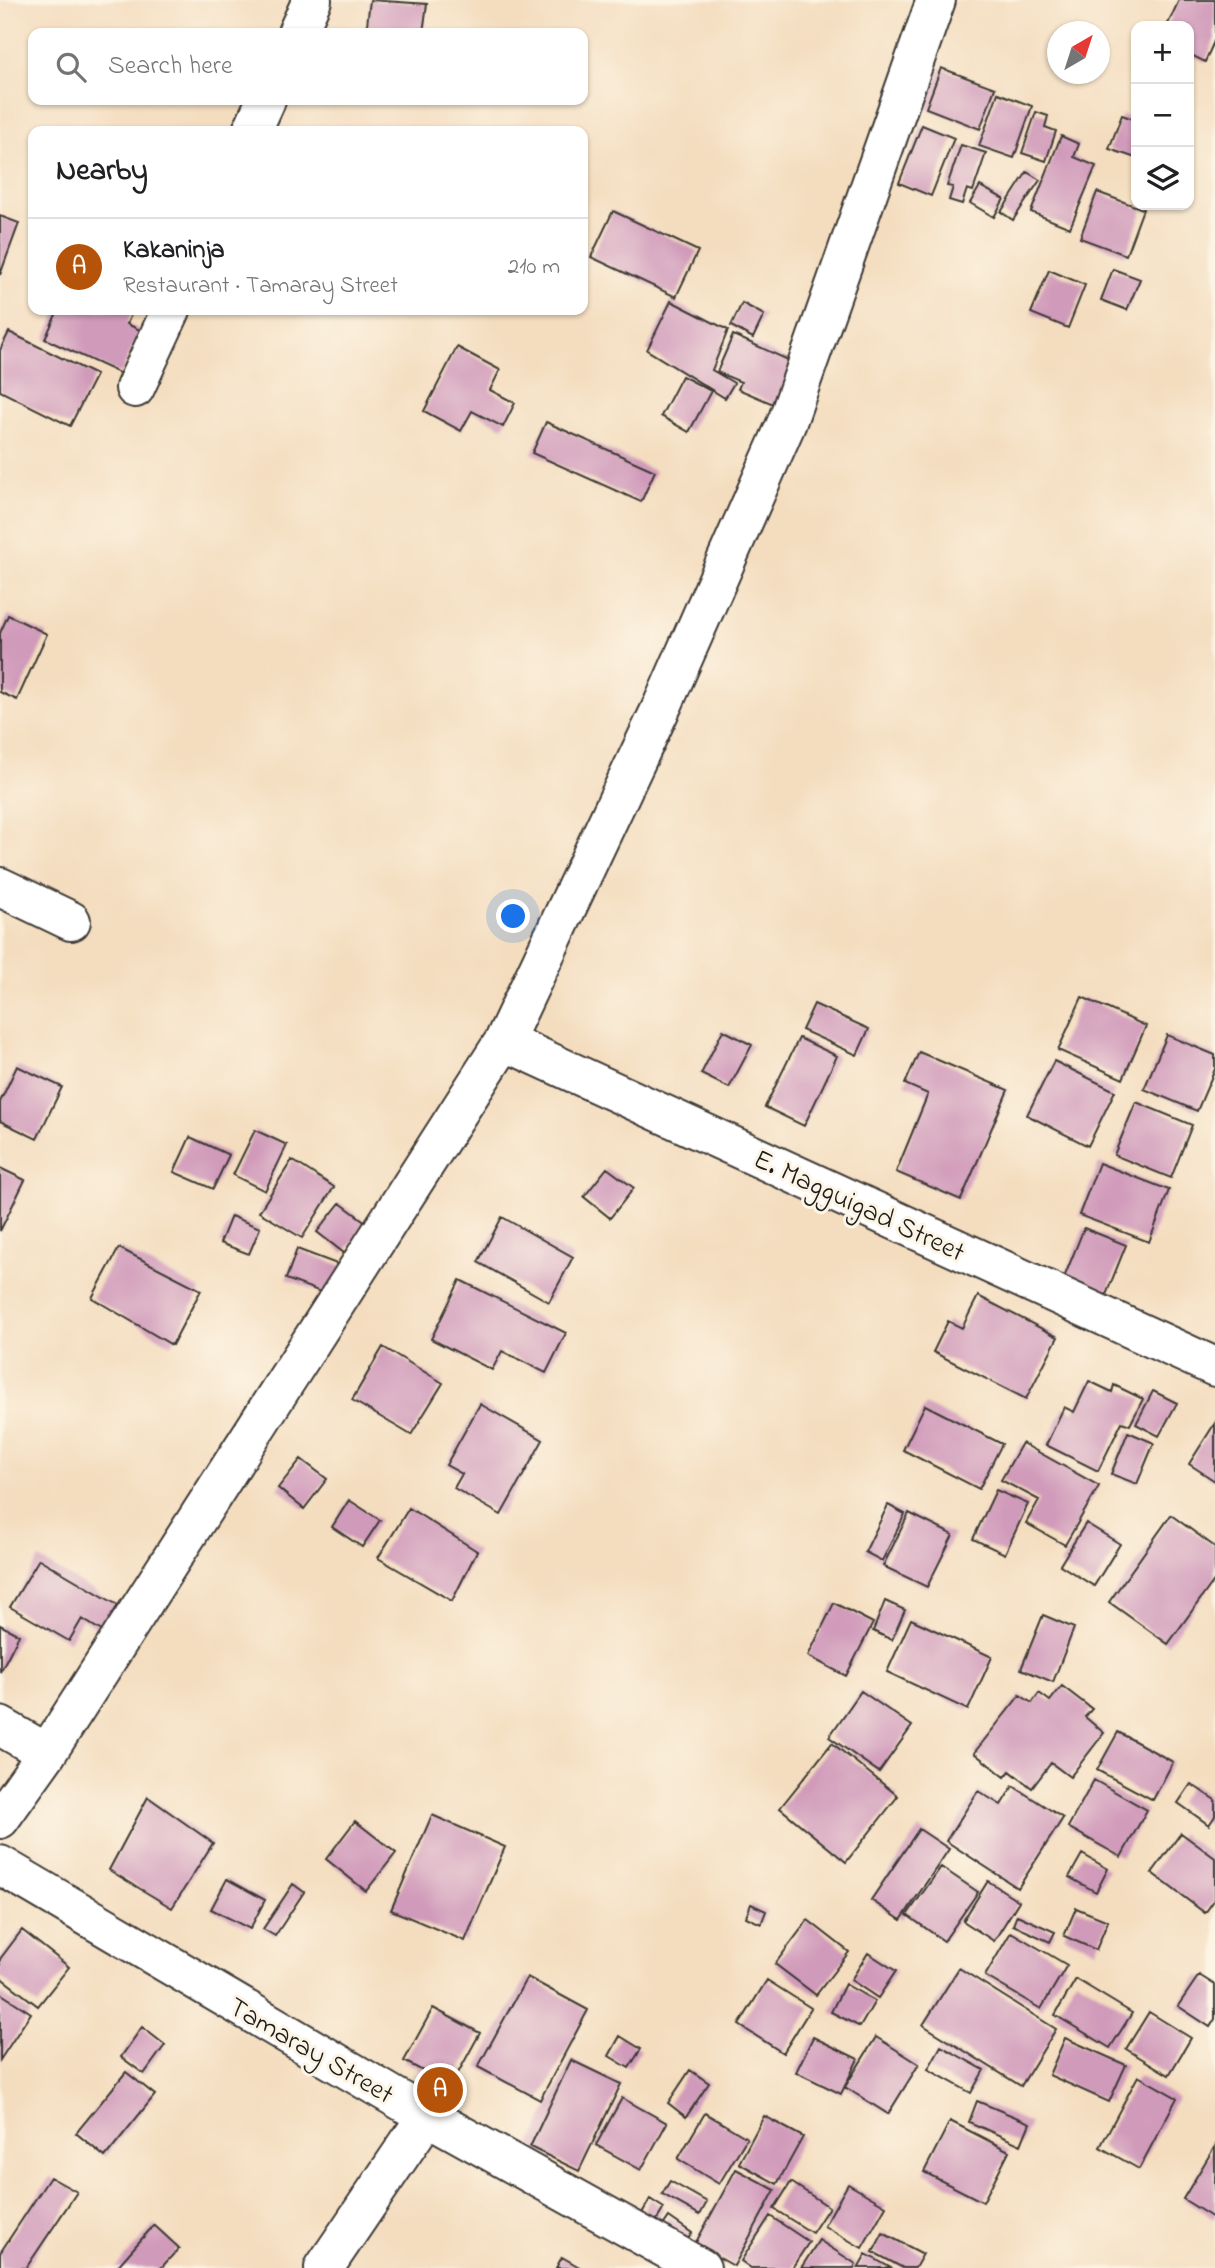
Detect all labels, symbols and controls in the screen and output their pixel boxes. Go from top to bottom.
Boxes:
north arrow [1047,21,1110,84]
map controls [1131,21,1194,210]
button: + [1131,21,1194,84]
search box [28,28,588,105]
icon: search [52,48,90,86]
text: Search here [108,48,233,86]
button: − [1131,84,1194,147]
button: layers [1131,147,1194,210]
text: Nearby [56,150,148,194]
text: Kakaninja [123,232,225,270]
text: A [72,251,86,284]
text: 210 m [508,251,560,284]
text: Restaurant · Tamaray Street [123,270,398,303]
your location [496,899,530,933]
street label: E. Magguigad Street [746,1140,971,1274]
street label: Tamaray Street [220,1988,401,2116]
pin: A [417,2064,463,2116]

